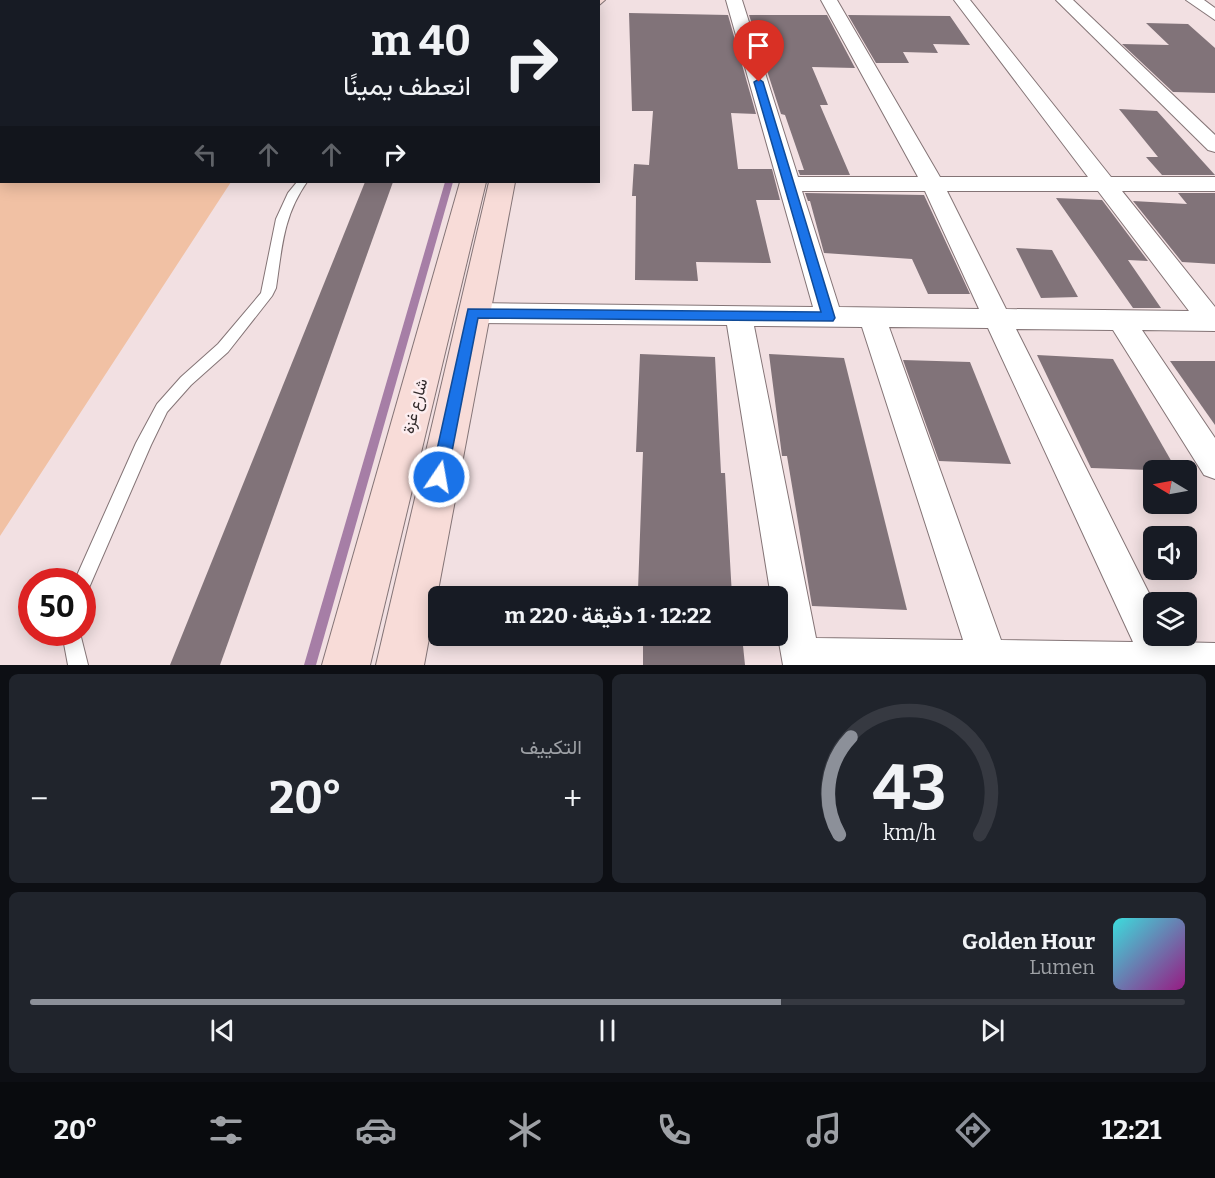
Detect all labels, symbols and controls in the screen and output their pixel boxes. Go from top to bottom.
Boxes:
text: 40 m [371,16,471,66]
pin [733,20,784,82]
icon: right [492,24,570,102]
icon: arrive [742,29,775,62]
text: انعطف يمينًا [343,70,471,102]
icon: left [189,138,222,171]
icon: ahead [252,138,285,171]
icon: ahead [315,138,348,171]
icon: right [378,138,411,171]
street label: شارع غزة [399,376,433,436]
position arrow [407,445,471,509]
north arrow [1143,460,1197,514]
map controls [1143,460,1197,646]
button: sound [1143,526,1197,580]
speed limit sign: 50 [18,568,96,646]
button: layers [1143,592,1197,646]
text: 12:22 · 1 دقيقة · 220 m [505,602,711,629]
text: التكييف [520,735,582,759]
text: 43 [872,751,946,826]
text: 20° [269,771,342,825]
text: − [30,779,48,819]
text: + [563,779,582,819]
text: km/h [882,821,936,847]
text: Golden Hour [962,928,1095,955]
text: Lumen [1029,955,1095,979]
icon: previous [206,1014,239,1047]
icon: pause [591,1014,624,1047]
icon: next [976,1014,1009,1047]
icon: filters [205,1109,247,1151]
icon: car [355,1109,397,1151]
icon: climate [504,1109,546,1151]
icon: phone [653,1109,695,1151]
icon: music [803,1109,845,1151]
icon: directions [952,1109,994,1151]
text: 20° [54,1114,98,1146]
text: 12:21 [1101,1114,1161,1146]

